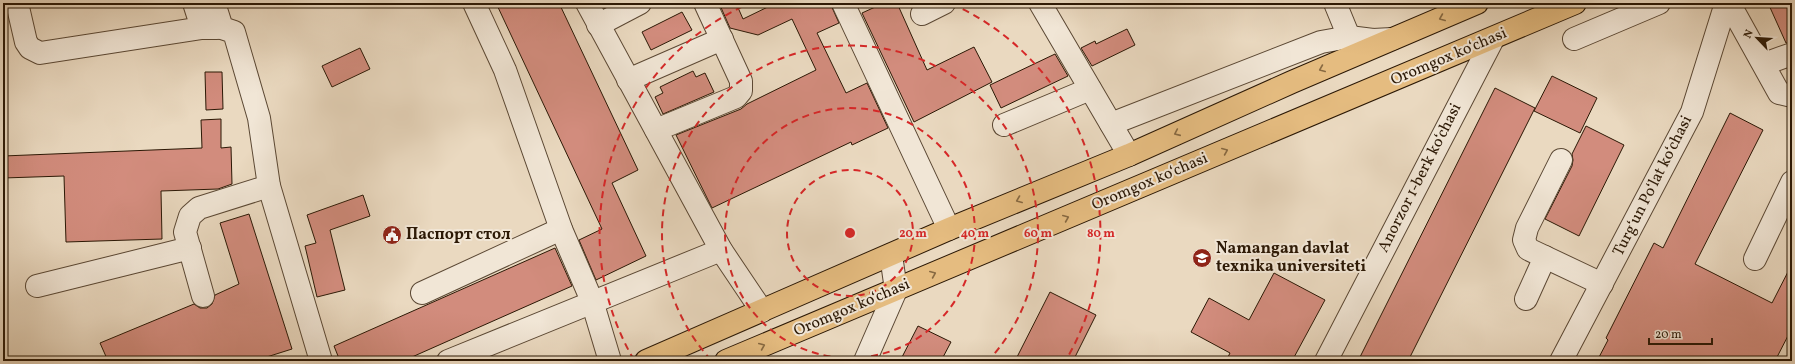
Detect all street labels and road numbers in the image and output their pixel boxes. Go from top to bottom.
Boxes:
street label: Oromgox ko‘chasi [1387,23,1511,91]
street label: Anorzor 1-berk koʻchasi [1373,99,1467,256]
street label: Turgʻun Poʻlat koʻchasi [1608,112,1698,260]
street label: Oromgox ko‘chasi [1088,148,1212,216]
street label: Oromgox ko‘chasi [790,274,914,342]

